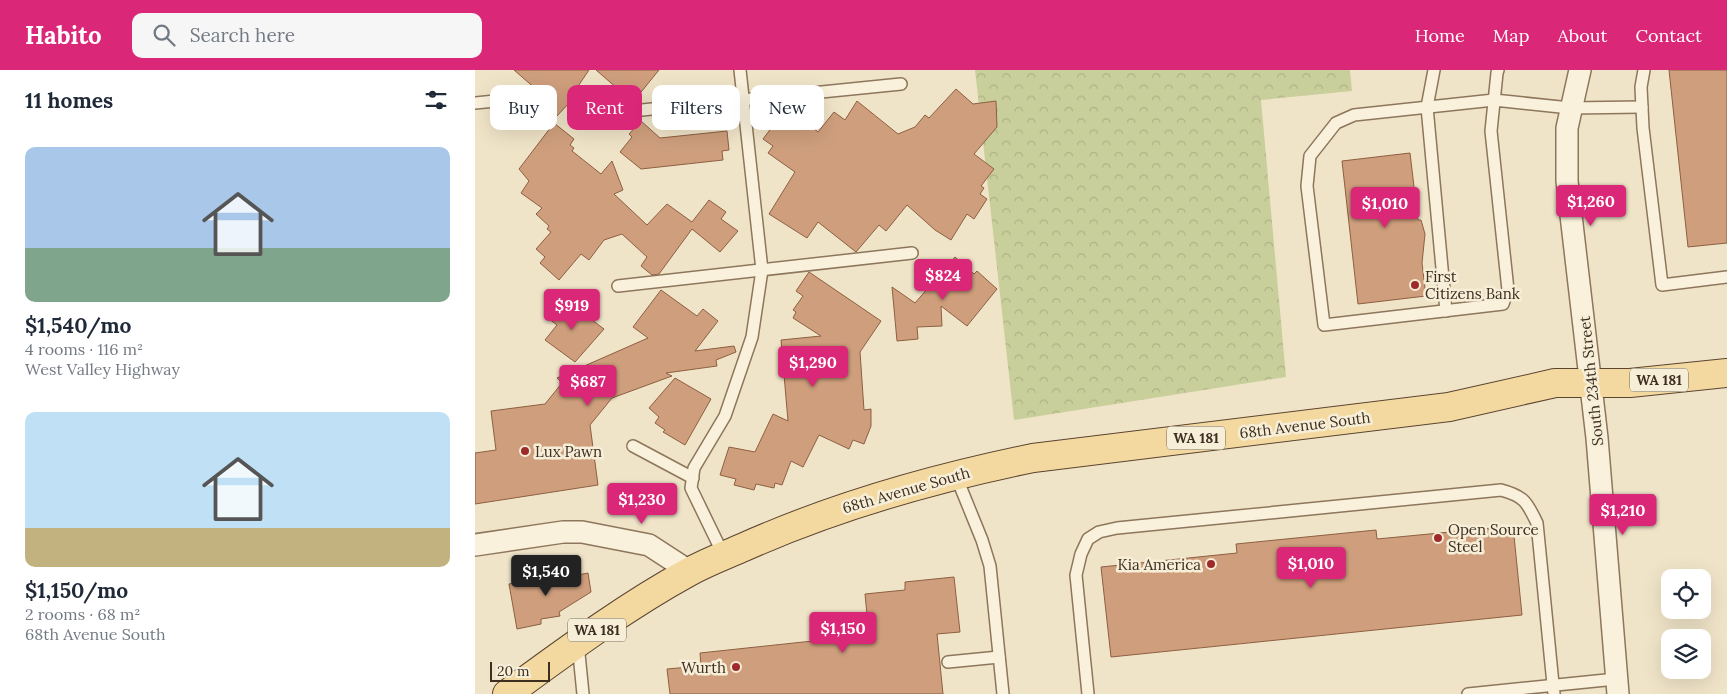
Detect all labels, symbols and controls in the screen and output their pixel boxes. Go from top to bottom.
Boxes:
search box [132,13,482,58]
text: Habito [25,20,102,51]
icon: search [150,21,178,49]
text: Search here [190,23,295,47]
text: Home [1415,24,1465,47]
text: Map [1493,24,1529,47]
text: About [1557,24,1607,47]
text: Contact [1635,24,1702,47]
chip: Buy [490,85,557,130]
chip: Rent [567,85,642,130]
chip: Filters [652,85,740,130]
chip: New [750,85,824,130]
icon: filters [422,86,450,114]
text: 11 homes [25,87,113,114]
icon: home [193,179,283,269]
pin: $1,260 [1550,184,1632,227]
pin: $1,010 [1344,186,1426,229]
text: $1,260 [1567,191,1615,211]
text: $1,010 [1362,193,1408,213]
pin: $824 [913,258,973,301]
text: $824 [925,265,961,285]
place label: First Citizens Bank [1425,267,1520,303]
marker: First Citizens Bank [1409,279,1421,291]
pin: $919 [542,288,602,331]
text: $919 [555,295,589,315]
text: $1,540/mo [25,312,131,339]
street label: South 234th Street [1575,315,1607,447]
text: 4 rooms · 116 m² [25,339,143,359]
pin: $1,290 [772,346,854,388]
text: $1,290 [789,352,837,372]
text: West Valley Highway [25,359,180,379]
pin: $687 [558,364,618,407]
road number: WA 181 [1630,368,1688,392]
text: $687 [570,371,606,391]
street label: 68th Avenue South [1238,408,1372,442]
road number: WA 181 [1167,426,1225,449]
place label: Lux Pawn [535,442,602,461]
icon: home [193,444,283,534]
marker: Lux Pawn [519,445,531,457]
street label: 68th Avenue South [840,463,972,517]
pin: $1,230 [601,482,683,525]
text: $1,230 [618,489,666,509]
pin: $1,210 [1582,494,1664,536]
text: $1,210 [1600,500,1646,520]
place label: Open Source Steel [1448,520,1539,556]
marker: Open Source Steel [1432,532,1444,544]
pin: $1,010 [1270,546,1352,589]
text: $1,010 [1288,553,1334,573]
pin: $1,540 [505,554,587,597]
place label: Kia America [1118,555,1201,574]
marker: Kia America [1205,558,1217,570]
text: $1,540 [522,561,570,581]
map controls [1661,569,1711,679]
button: locate [1661,569,1711,619]
text: $1,150/mo [25,577,128,604]
text: 2 rooms · 68 m² [25,604,140,624]
pin: $1,150 [802,612,884,654]
road number: WA 181 [568,618,626,642]
text: $1,150 [820,618,866,638]
text: 68th Avenue South [25,624,166,644]
button: layers [1661,629,1711,679]
place label: Wurth [681,658,726,677]
scale bar [490,659,550,682]
marker: Wurth [730,661,742,673]
text: 20 m [497,662,529,680]

